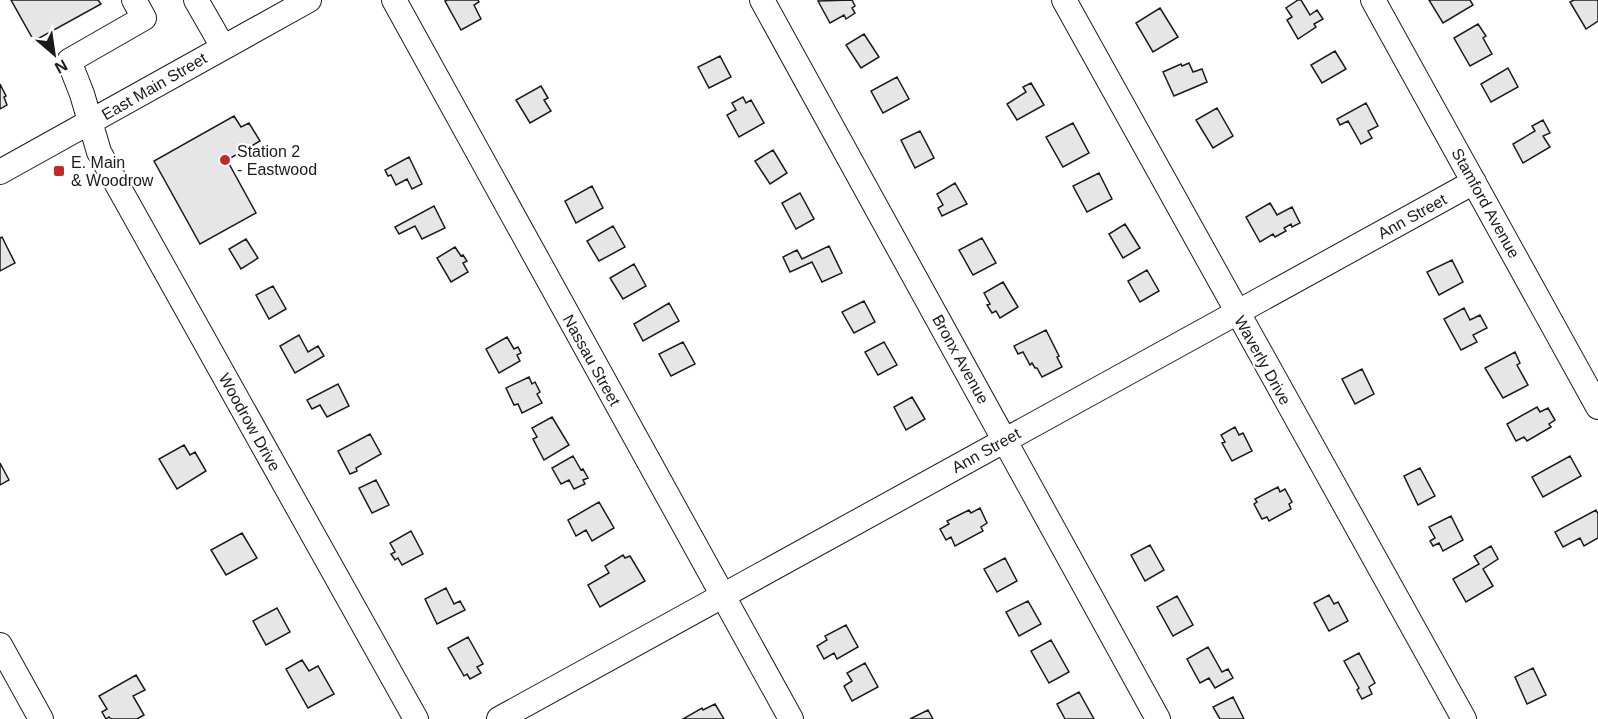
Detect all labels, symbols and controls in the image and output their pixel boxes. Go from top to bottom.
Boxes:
north arrow [24,24,84,84]
street label: East Main Street [99,49,210,123]
text: N [52,56,70,77]
place label: Station 2 - Eastwood [237,143,317,178]
street label: Stamford Avenue [1448,146,1523,261]
marker: Station 2 - Eastwood [218,153,232,167]
place label: E. Main & Woodrow [71,154,154,189]
marker: E. Main & Woodrow [52,164,66,178]
street label: Ann Street [1375,190,1450,242]
street label: Nassau Street [560,312,624,409]
street label: Bronx Avenue [929,312,992,407]
street label: Waverly Drive [1231,313,1294,408]
street label: Woodrow Drive [216,370,283,474]
street label: Ann Street [949,424,1024,476]

